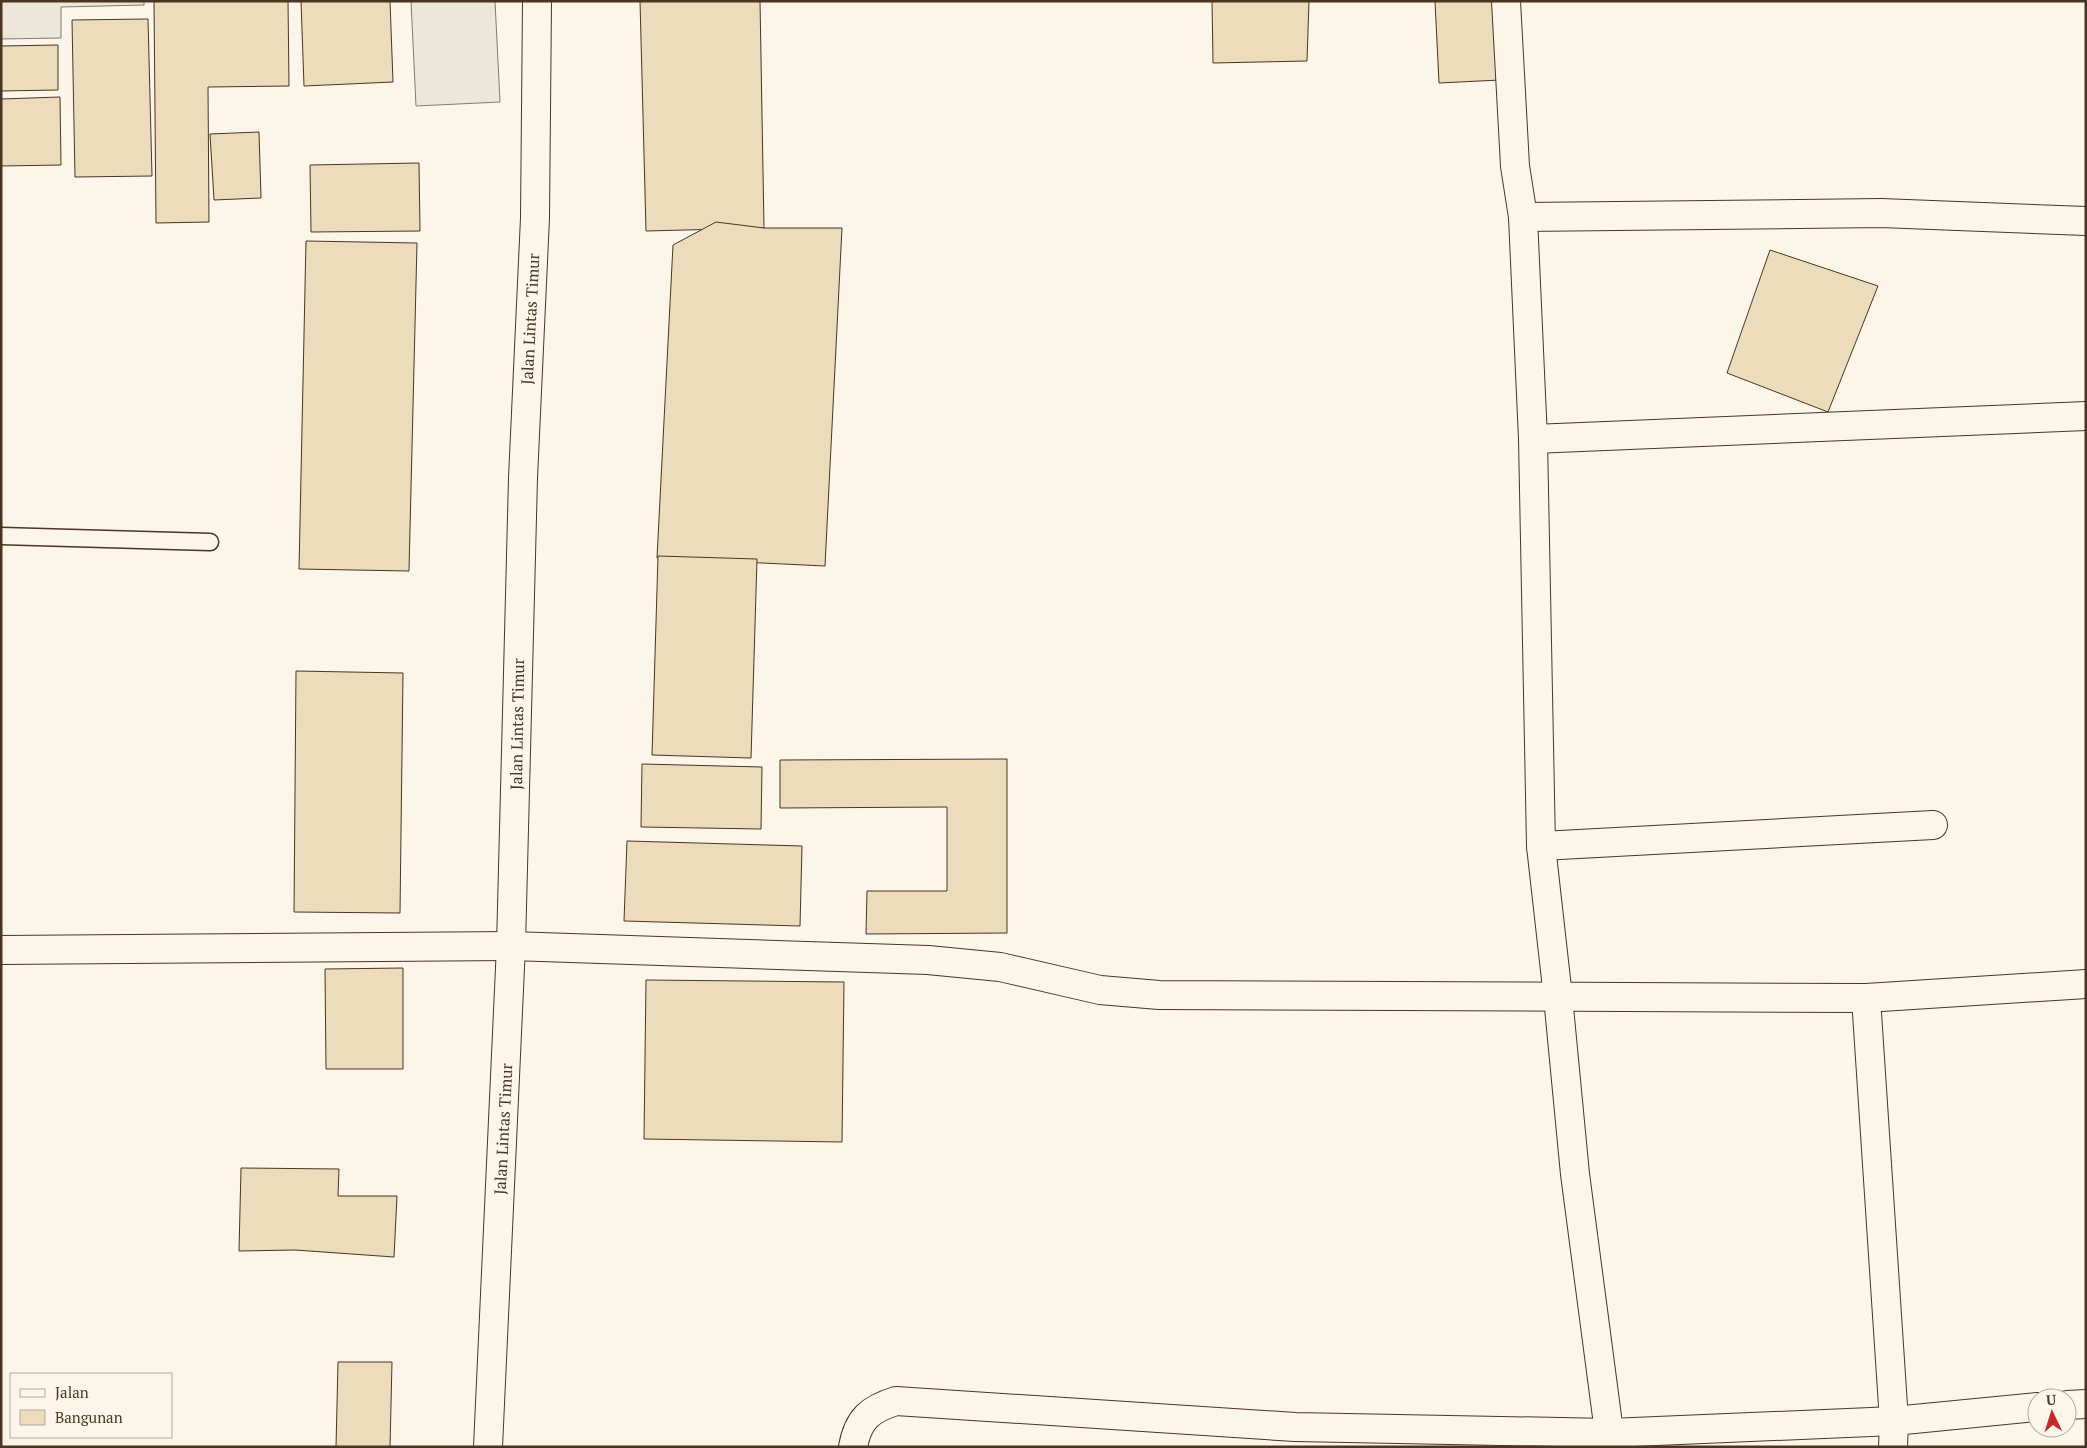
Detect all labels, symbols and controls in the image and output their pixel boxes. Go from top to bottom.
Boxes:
street label: Jalan Lintas Timur [516,252,544,385]
street label: Jalan Lintas Timur [505,657,529,790]
street label: Jalan Lintas Timur [489,1062,517,1195]
legend [10,1373,172,1438]
text: Jalan [55,1382,89,1402]
north arrow [2027,1388,2077,1438]
text: U [2045,1390,2057,1409]
text: Bangunan [55,1407,123,1427]

